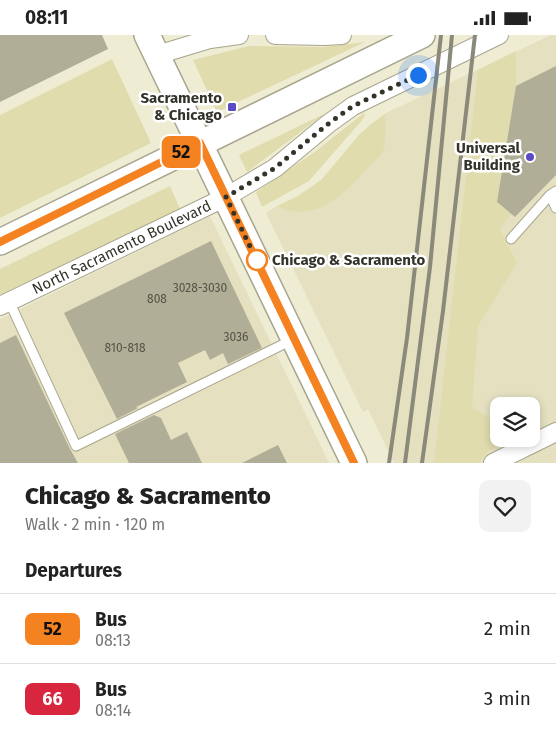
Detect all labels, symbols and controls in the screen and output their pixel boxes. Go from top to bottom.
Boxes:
text: 08:11 [25,6,68,29]
your location [406,63,431,88]
place label: Sacramento & Chicago [140,89,222,124]
marker: Sacramento & Chicago [226,101,238,113]
line badge: 52 [158,136,204,168]
place label: Universal Building [456,139,521,174]
text: 52 [172,141,190,163]
marker: Universal Building [524,151,536,163]
street label: North Sacramento Boulevard [29,197,214,298]
marker: Chicago & Sacramento [246,249,268,271]
place label: Chicago & Sacramento [272,251,425,269]
house number: 3028-3030 [173,281,228,295]
house number: 808 [147,292,167,306]
house number: 3036 [224,330,248,344]
house number: 810-818 [104,341,146,355]
map controls [490,397,540,447]
button: layers [490,397,540,447]
button: heart [479,480,531,532]
text: Chicago & Sacramento [25,482,271,510]
text: Walk · 2 min · 120 m [25,515,165,534]
text: Departures [25,559,122,582]
text: Bus [95,608,127,631]
text: 2 min [484,617,531,640]
text: 52 [43,618,62,640]
text: 08:13 [95,631,131,650]
text: Bus [95,678,127,701]
text: 3 min [484,687,531,710]
text: 66 [42,688,63,710]
text: 08:14 [95,701,131,720]

